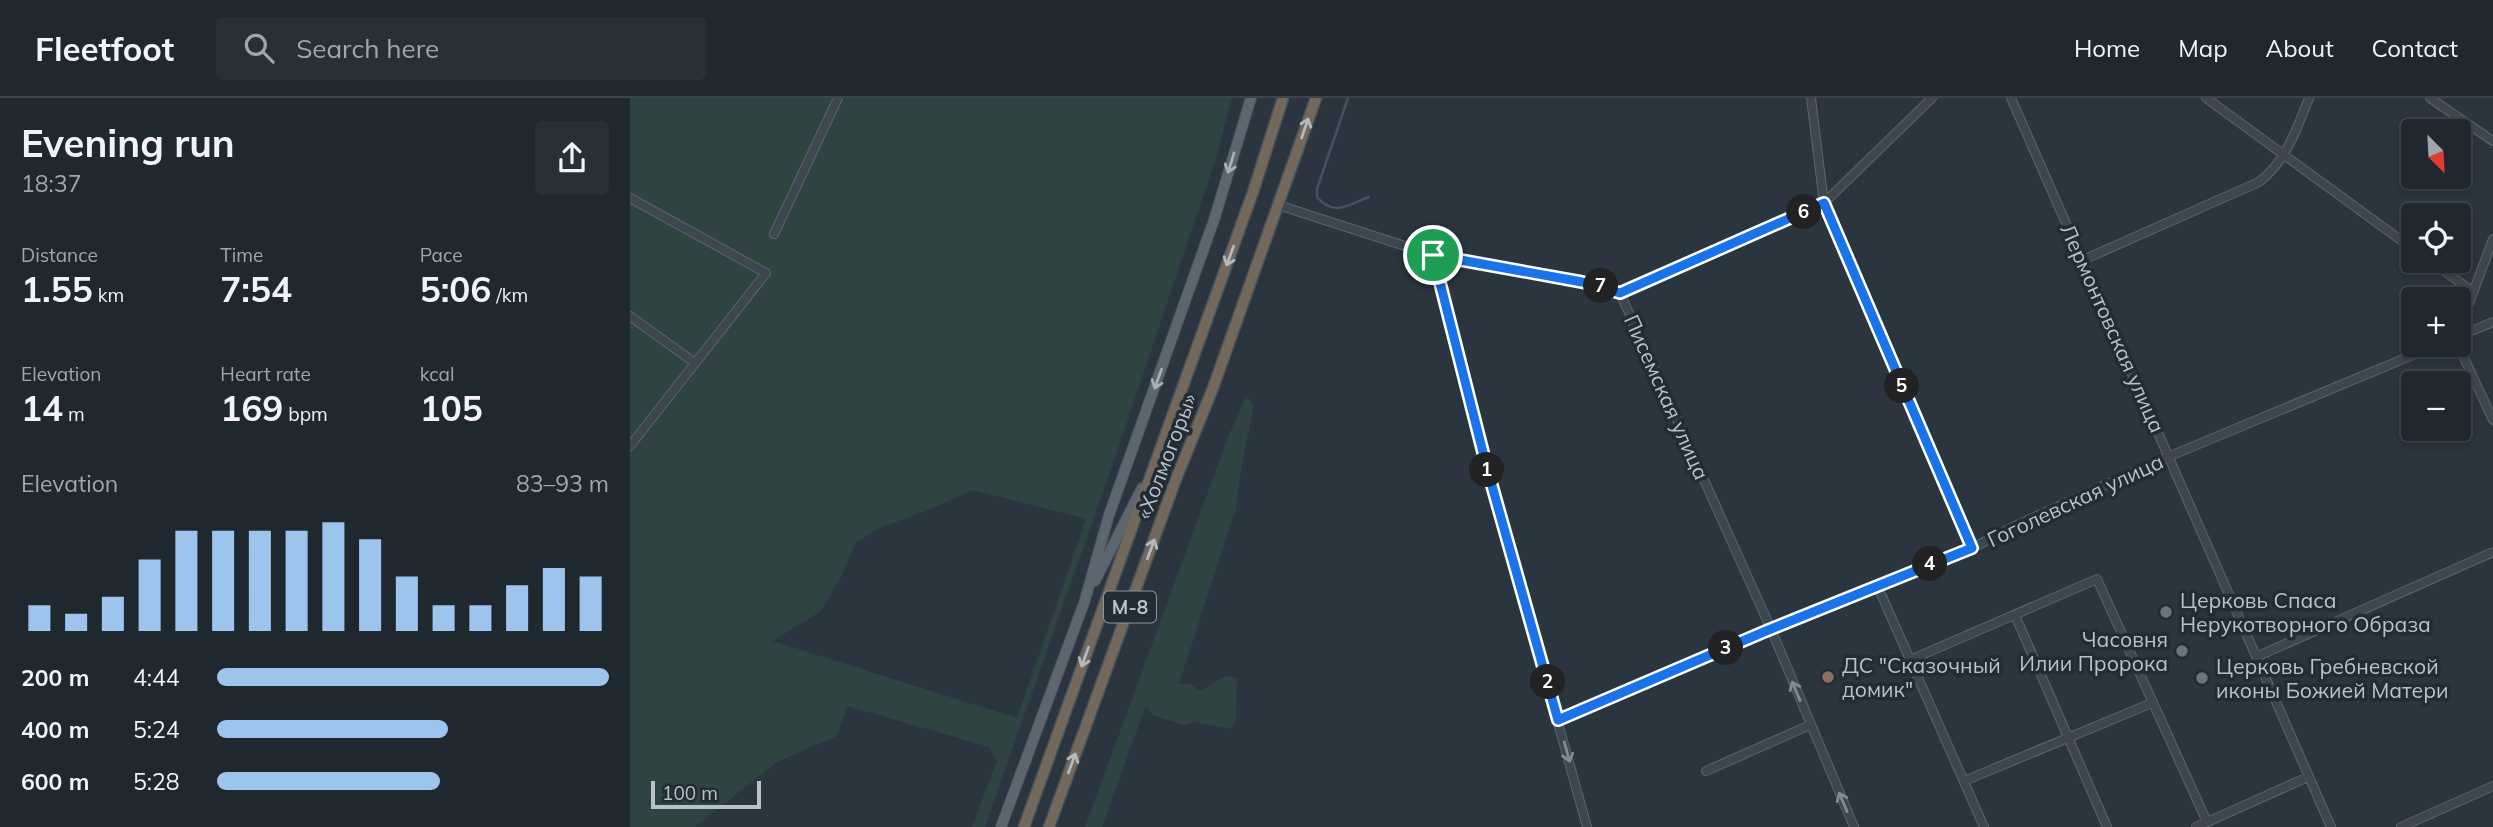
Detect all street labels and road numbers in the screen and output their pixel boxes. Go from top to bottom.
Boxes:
street label: Лермонтовская улица [2055,220,2171,436]
street label: Писемская улица [1619,310,1715,484]
street label: «Холмогоры» [1130,389,1202,523]
street label: Гоголевская улица [1983,448,2167,552]
road number: М-8 [1104,592,1156,622]

